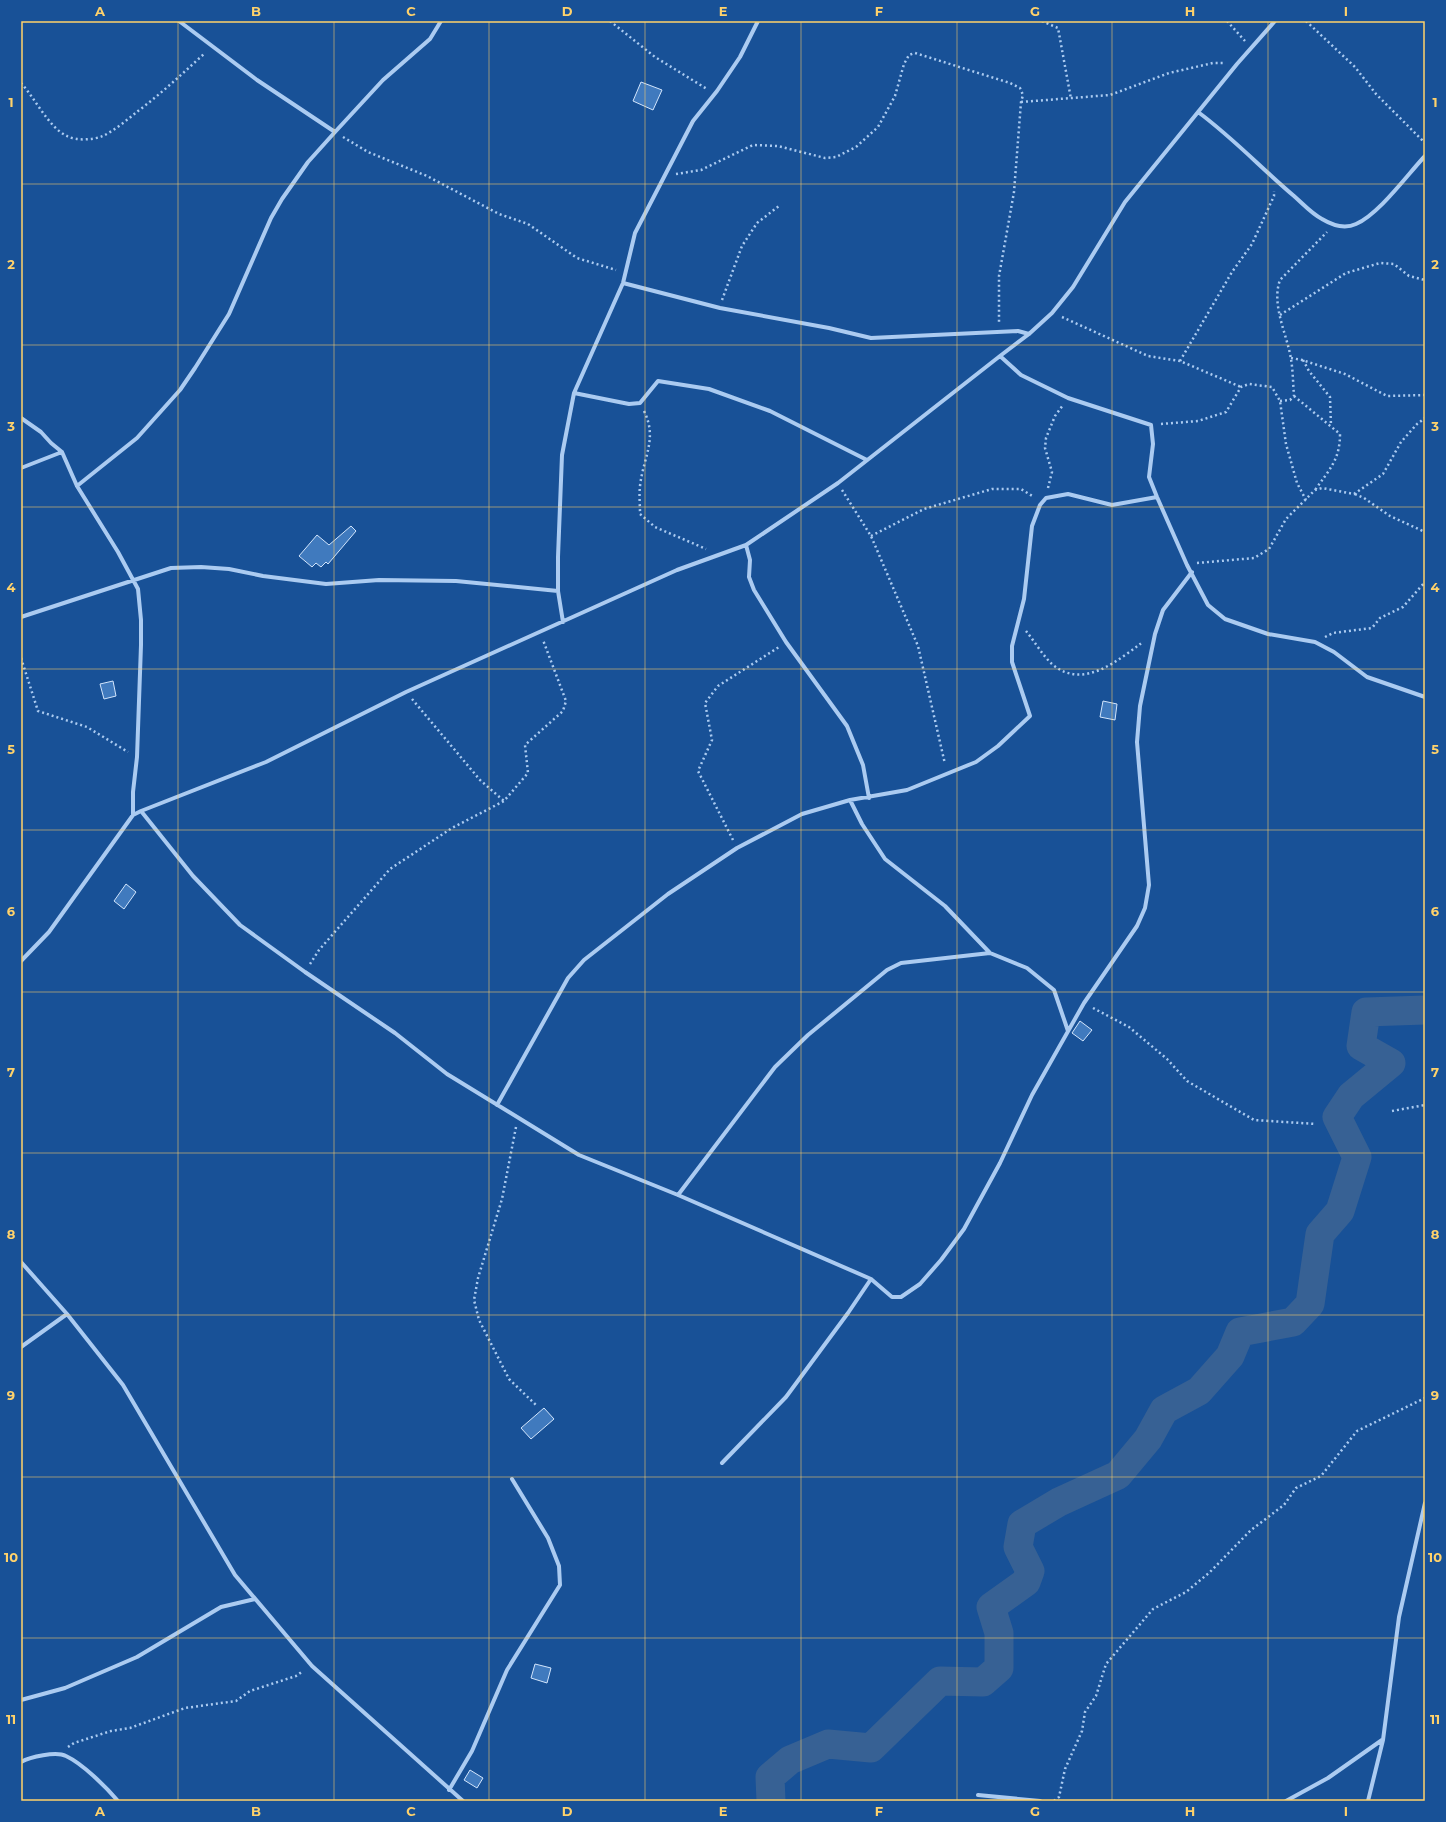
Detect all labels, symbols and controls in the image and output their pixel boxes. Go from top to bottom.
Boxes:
text: A [94,3,106,19]
text: B [251,3,261,19]
text: C [406,3,416,19]
text: D [562,3,573,19]
text: E [719,3,728,19]
text: F [875,3,883,19]
text: G [1030,3,1040,19]
text: H [1185,3,1195,19]
text: I [1344,3,1348,19]
text: 1 [8,94,14,110]
text: 1 [1432,94,1438,110]
text: 2 [7,256,15,272]
text: 2 [1431,256,1439,272]
text: 3 [6,418,15,434]
text: 3 [1430,418,1439,434]
text: 4 [7,579,16,595]
text: 4 [1431,579,1440,595]
text: 5 [7,741,15,757]
text: 5 [1431,741,1439,757]
text: 6 [7,903,16,919]
text: 6 [1431,903,1440,919]
text: 7 [7,1064,15,1080]
text: 7 [1431,1064,1439,1080]
text: 8 [7,1226,16,1242]
text: 8 [1431,1226,1440,1242]
text: 9 [7,1387,15,1403]
text: 9 [1431,1387,1439,1403]
text: 10 [4,1549,18,1565]
text: 10 [1428,1549,1442,1565]
text: 11 [6,1711,16,1727]
text: 11 [1430,1711,1440,1727]
text: A [94,1803,106,1819]
text: B [251,1803,261,1819]
text: C [406,1803,416,1819]
text: D [562,1803,573,1819]
text: E [719,1803,728,1819]
text: F [875,1803,883,1819]
text: G [1030,1803,1040,1819]
text: H [1185,1803,1195,1819]
text: I [1344,1803,1348,1819]

